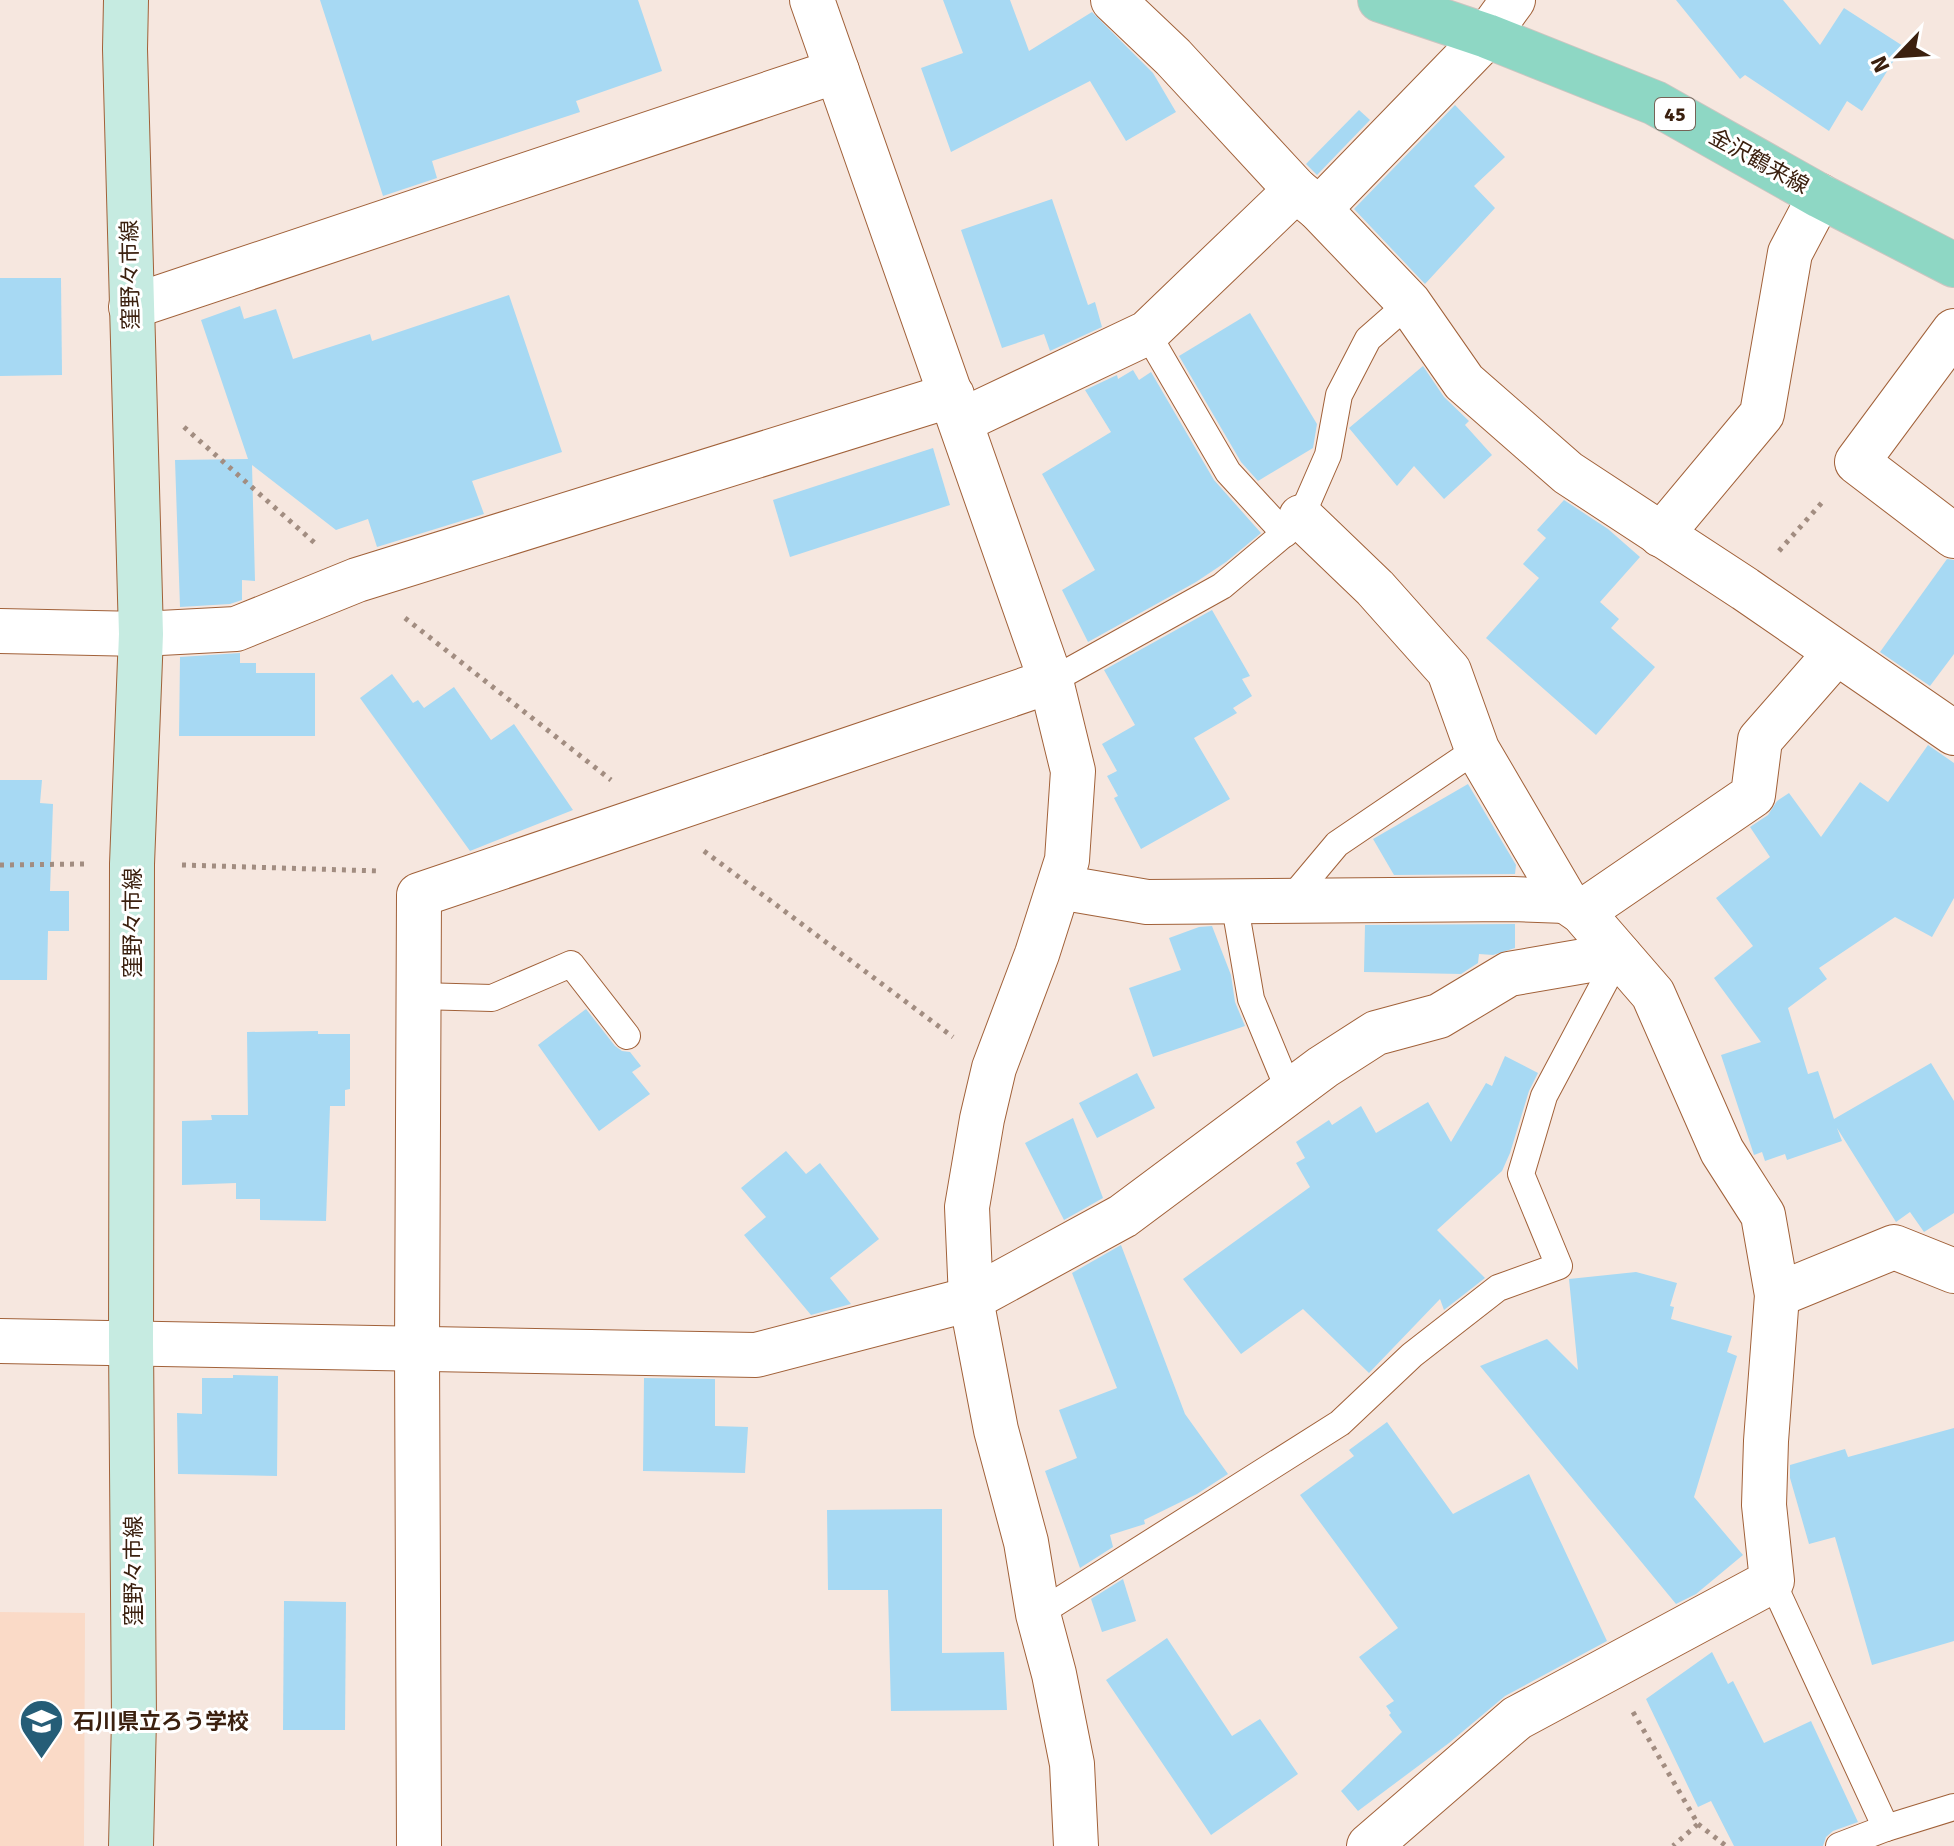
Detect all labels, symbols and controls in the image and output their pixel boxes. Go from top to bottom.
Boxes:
north arrow [1858,16,1938,96]
text: N [1865,52,1896,77]
road number: 45 [1655,98,1695,130]
street label: 金沢鶴来線 [1704,123,1814,199]
street label: 窪野々市線 [116,220,144,330]
street label: 窪野々市線 [119,868,146,978]
street label: 窪野々市線 [120,1516,147,1626]
school or university icon: 石川県立ろう学校 [18,1697,66,1760]
place label: 石川県立ろう学校 [73,1708,249,1735]

